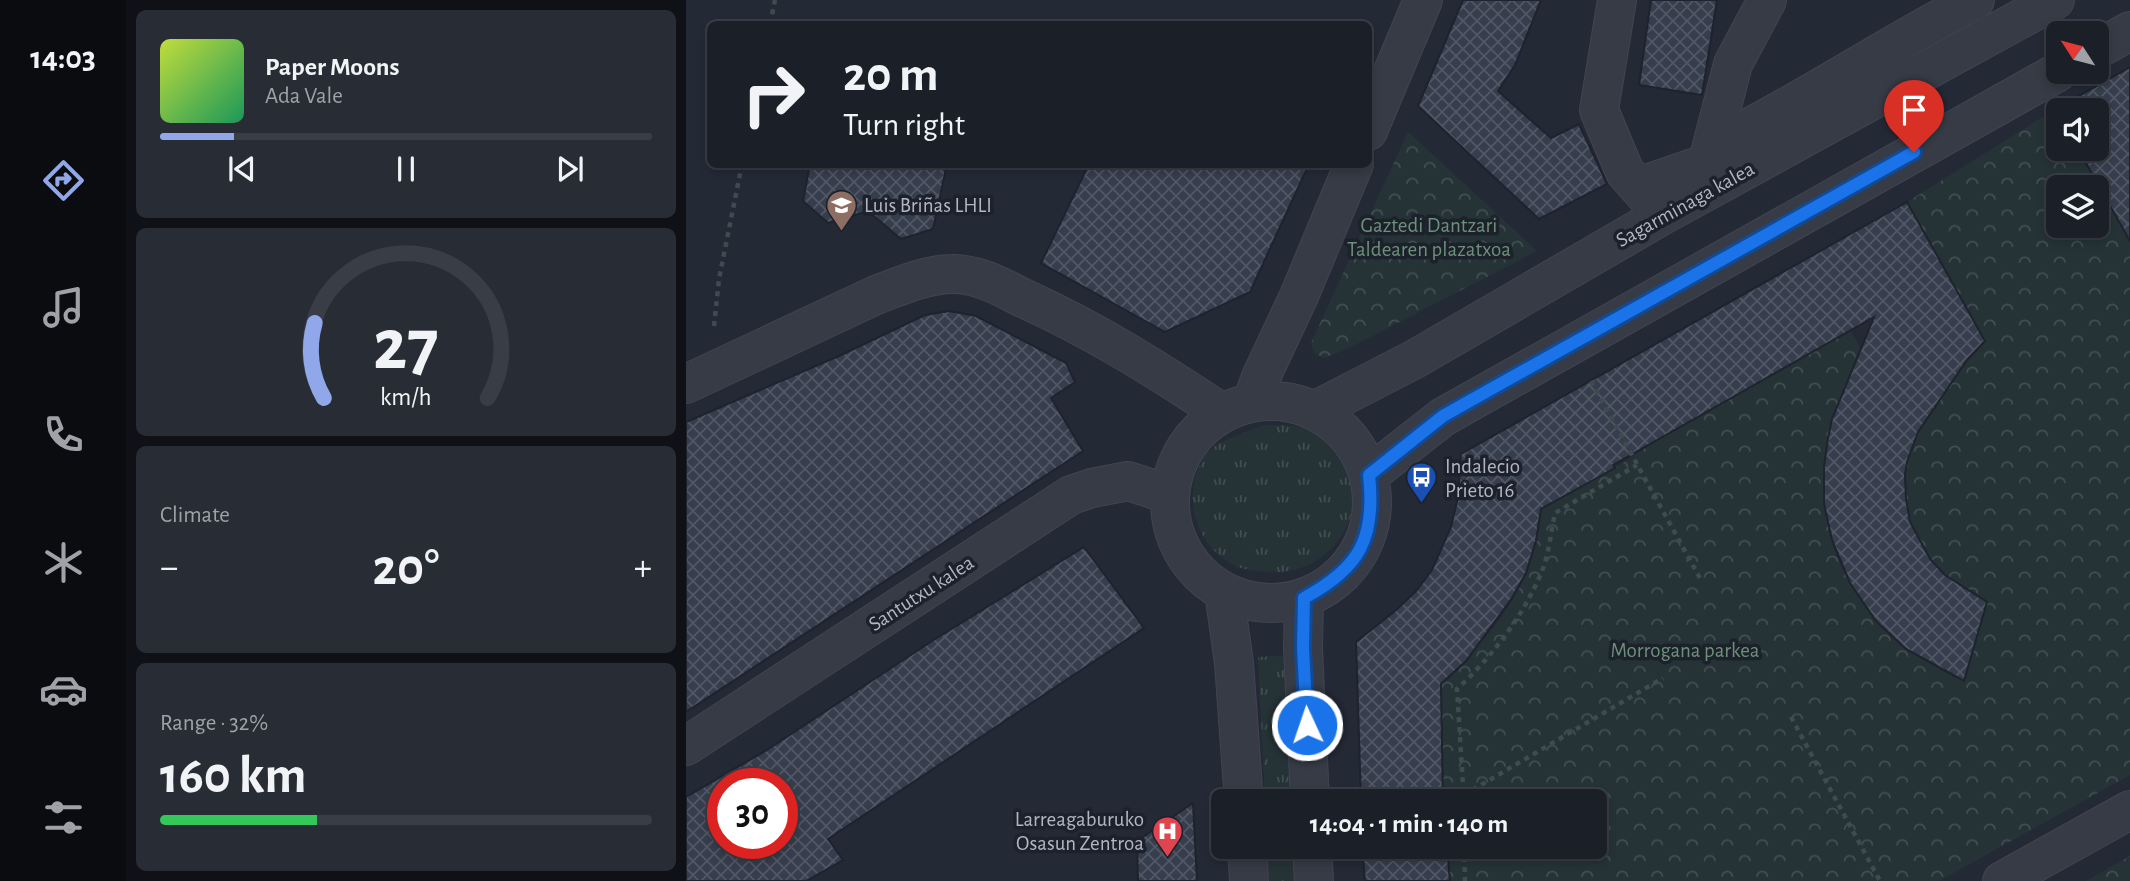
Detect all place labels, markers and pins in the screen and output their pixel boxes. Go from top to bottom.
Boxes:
pin [1884,80,1944,152]
school or university icon: Luis Briñas LHLI [824,188,858,232]
place label: Luis Briñas LHLI [864,195,992,216]
place label: Indalecio Prieto 16 [1445,456,1520,501]
bus stop icon: Indalecio Prieto 16 [1405,461,1439,505]
place label: Larreagaburuko Osasun Zentroa [1015,809,1144,854]
hospital icon: Larreagaburuko Osasun Zentroa [1150,814,1184,858]

